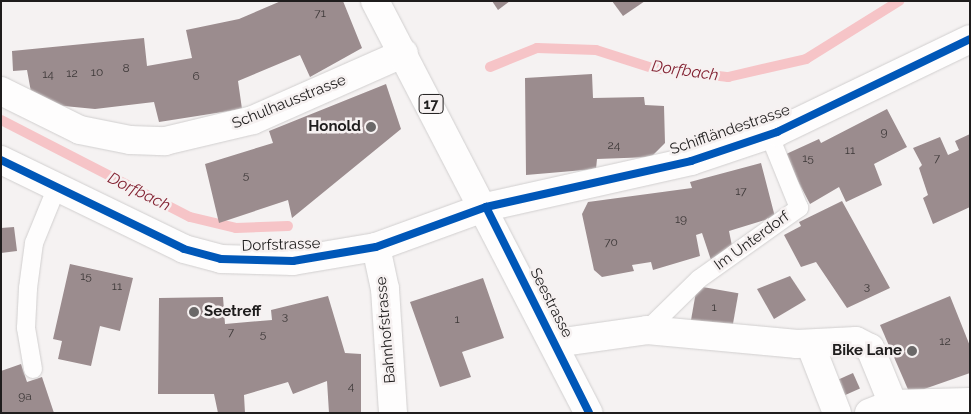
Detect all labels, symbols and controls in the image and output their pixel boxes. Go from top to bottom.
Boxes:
house number: 71 [314,7,326,21]
water label: Dorfbach [650,57,720,85]
house number: 8 [122,62,130,76]
house number: 10 [91,66,103,80]
house number: 12 [66,67,78,81]
house number: 14 [42,68,54,82]
house number: 6 [192,70,200,84]
street label: Schulhausstrasse [229,71,349,133]
road number: 17 [418,92,444,116]
street label: Schiffländestrasse [668,101,792,159]
place label: Honold [308,118,361,136]
marker: Honold [365,121,377,133]
house number: 9 [880,126,888,140]
house number: 24 [608,139,620,153]
house number: 11 [845,144,855,158]
house number: 15 [802,152,814,166]
house number: 7 [934,152,940,166]
water label: Dorfbach [105,169,173,215]
house number: 5 [243,169,249,183]
house number: 17 [735,185,747,199]
street label: Im Unterdorf [711,208,793,274]
house number: 19 [675,213,687,227]
street label: Dorfstrasse [241,235,321,255]
house number: 70 [604,236,618,250]
street label: Seestrasse [526,265,576,341]
house number: 15 [80,270,92,284]
street label: Bahnhofstrasse [372,276,400,384]
house number: 11 [112,280,122,294]
house number: 3 [864,280,870,294]
house number: 1 [711,301,717,315]
place label: Seetreff [204,303,261,321]
marker: Seetreff [188,306,200,318]
house number: 3 [282,310,288,324]
house number: 1 [454,313,460,327]
house number: 7 [228,326,234,340]
house number: 5 [260,328,266,342]
house number: 12 [939,335,951,349]
place label: Bike Lane [832,342,902,360]
marker: Bike Lane [906,345,918,357]
house number: 4 [348,380,354,394]
house number: 9a [18,390,32,404]

